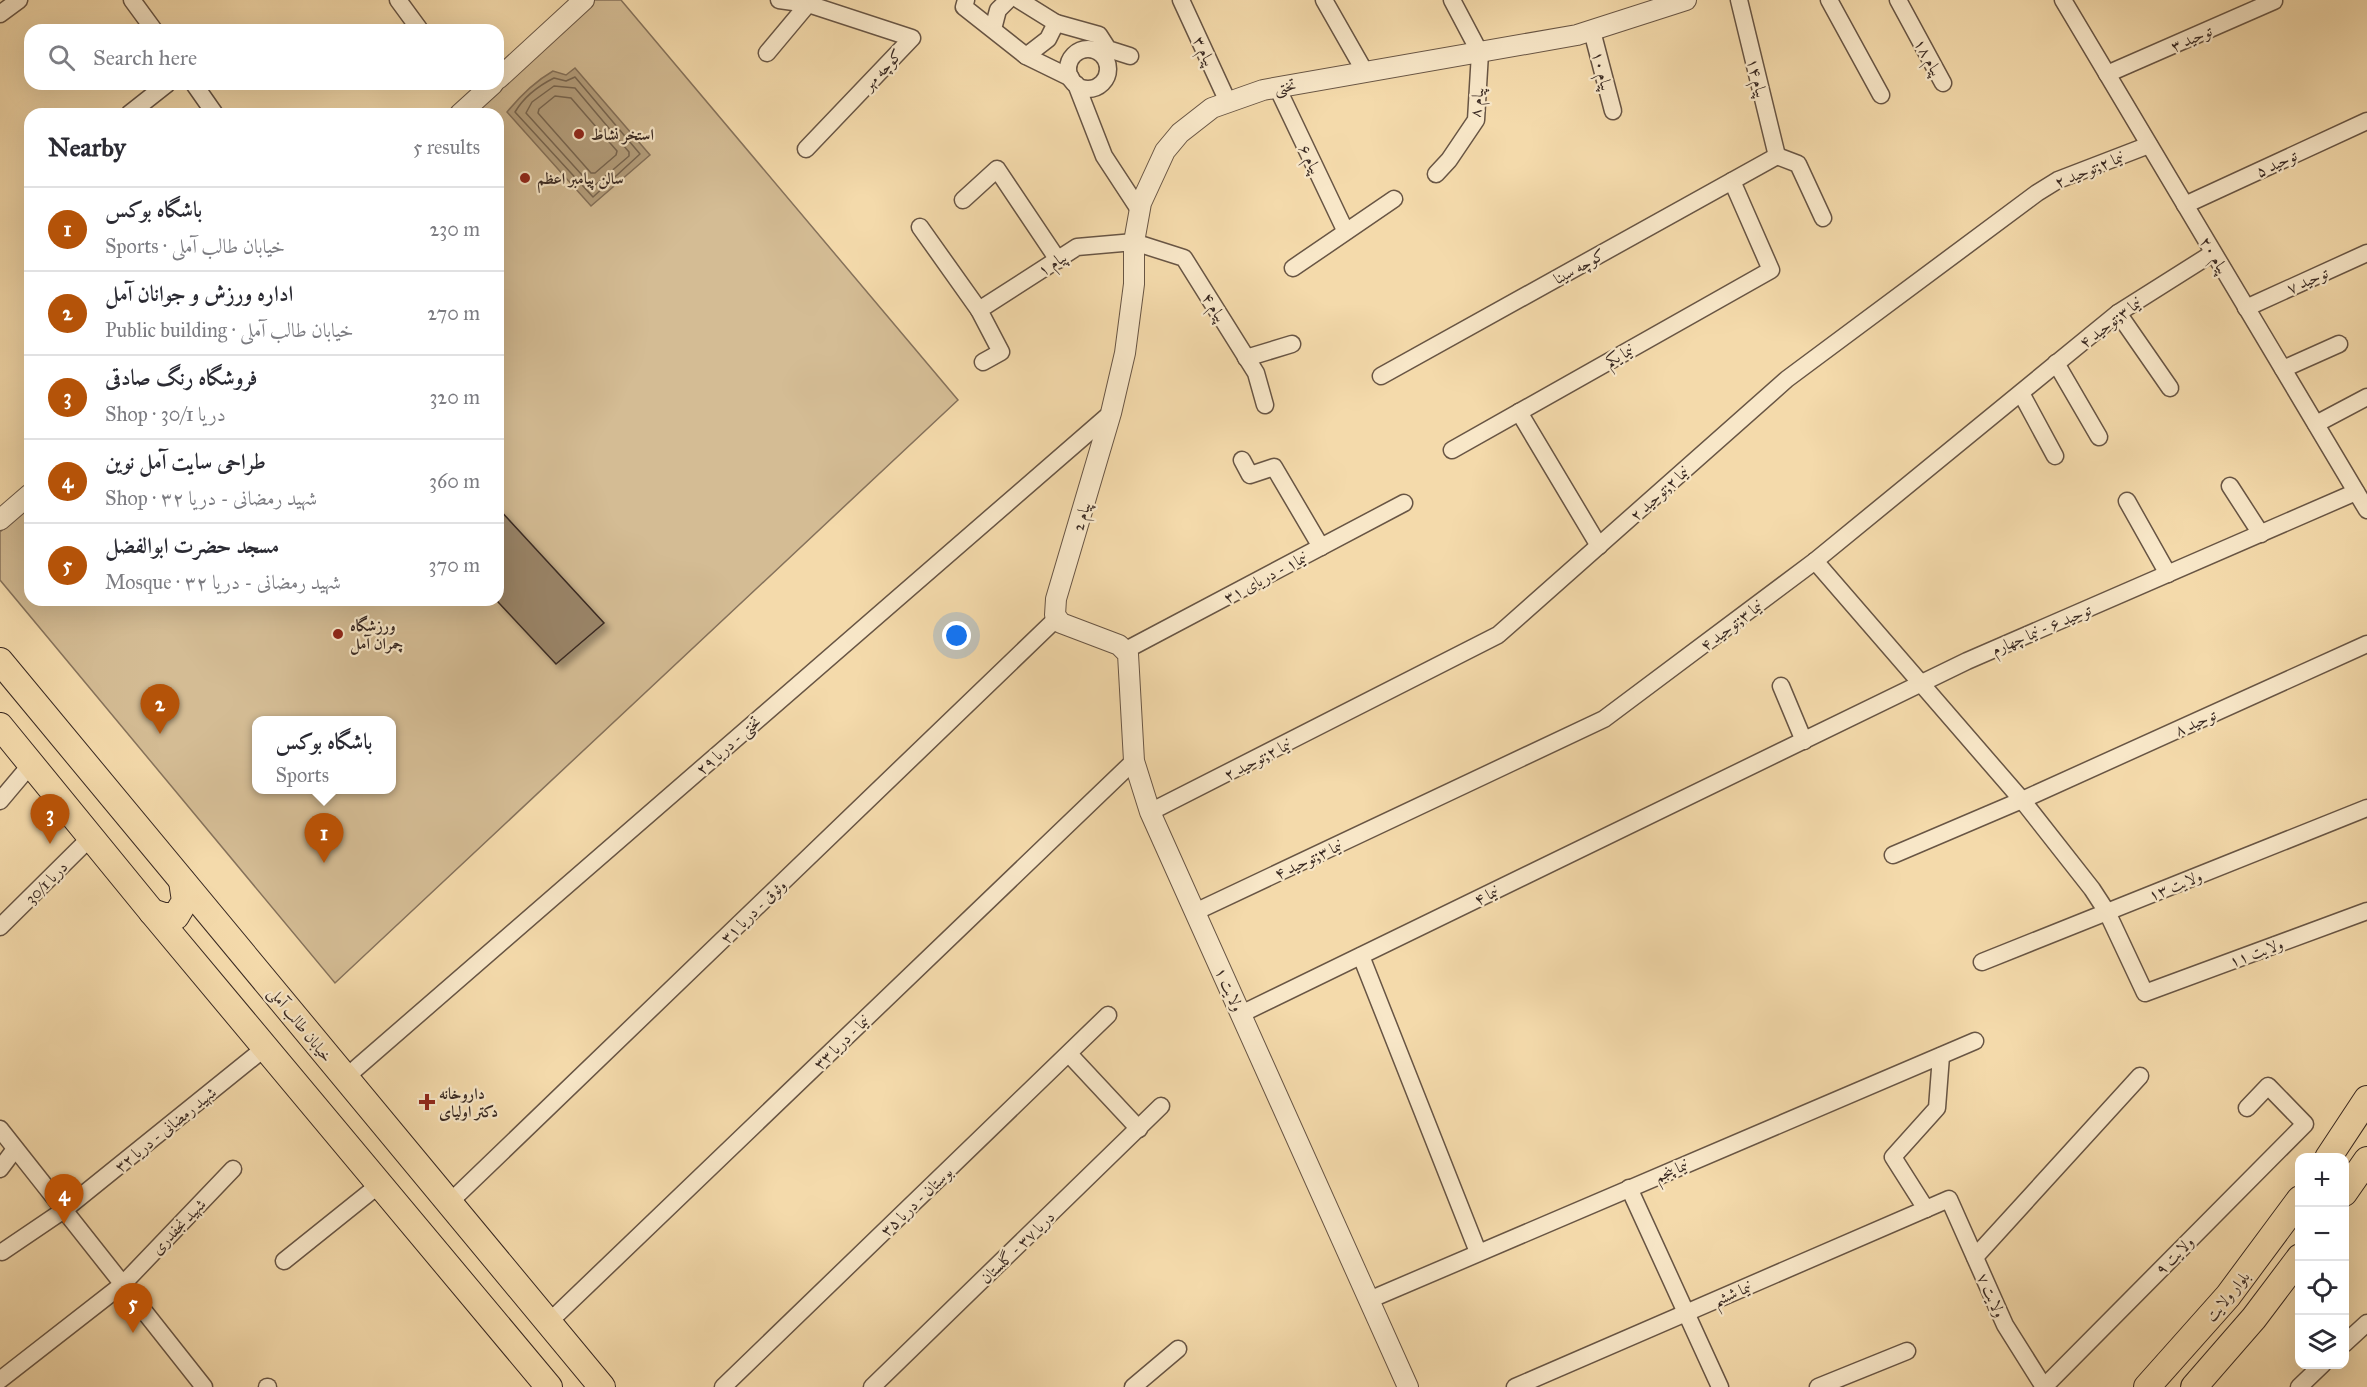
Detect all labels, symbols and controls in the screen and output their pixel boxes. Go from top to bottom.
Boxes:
street label: توحید ۳ [2168,21,2216,57]
search box [24,24,504,90]
street label: پيام ۳ [1185,33,1220,71]
street label: پیام ۱۸ [1906,35,1947,82]
icon: search [45,41,78,74]
text: Search here [93,44,197,71]
street label: کوچه مهر [857,45,908,96]
street label: پیام ۱۰ [1584,49,1617,94]
street label: پیام ۱۴ [1739,56,1772,101]
street label: تختی [1273,75,1298,100]
street label: پیام ۸ [1465,85,1493,119]
place label: استخر نشاط [591,125,654,145]
marker: استخر نشاط [572,127,586,141]
text: Nearby [48,131,126,163]
text: 5 results [413,135,480,159]
street label: پیام ۶ [1291,141,1326,180]
street label: توحید ۵ [2253,145,2301,182]
street label: نیما ۲;توحید ۲ [2052,147,2127,193]
place label: سالن پیامبر اعظم [537,169,624,193]
marker: سالن پیامبر اعظم [518,171,532,185]
text: باشگاه‌ بوکس [105,196,202,223]
text: 1 [64,217,71,241]
text: 230 m [429,217,480,241]
street label: پیام ۲۰ [2192,233,2233,280]
text: Sports · خیابان طالب آملی [105,234,285,258]
street label: کوچه سینا [1550,245,1609,290]
street label: پیام ۱ [1034,247,1073,284]
street label: توحید ۷ [2284,263,2332,299]
text: اداره ورزش و جوانان آمل [105,280,293,307]
street label: پیام ۴ [1194,289,1231,328]
street label: نیما ۳;توحید ۴ [2076,293,2146,353]
text: 2 [63,301,72,325]
text: 270 m [427,301,480,325]
text: Public building · خیابان طالب آملی [105,318,354,342]
street label: نیما یکم [1602,340,1640,376]
text: فروشگاه رنگ صادقی [105,364,258,391]
text: 3 [64,385,72,409]
text: 320 m [429,385,480,409]
text: Shop · دریا 30/1 [105,402,226,426]
text: طراحی سایت آمل نوین [105,448,266,475]
street label: نیما ۲;توحید ۲ [1626,462,1694,525]
text: 4 [62,469,73,493]
text: 360 m [429,469,480,493]
text: Shop · شهید رمضانی - دریا ۳۲ [105,486,317,510]
street label: پیام 2 [1068,499,1099,534]
text: مسجد حضرت ابوالفضل [105,532,279,559]
street label: نیما۱ - دریای ۳۱ [1220,547,1311,608]
text: 5 [63,553,72,577]
text: 370 m [429,553,480,577]
text: Mosque · شهید رمضانی - دریا ۳۲ [105,570,341,594]
street label: نیما ۳;توحید ۴ [1697,596,1767,656]
street label: توحید ۶ - نیما چهارم [1989,600,2097,664]
place label: ورزشگاه چمران آمل [350,615,403,655]
your location [942,621,971,650]
marker: ورزشگاه چمران آمل [331,627,345,641]
pin: 2 [140,684,180,734]
street label: توحید ۸ [2172,705,2220,741]
street label: تختی - دریا ۲۹ [692,712,766,780]
popup [252,716,396,794]
text: باشگاه‌ بوکس [275,728,373,755]
street label: نیما ۲;توحید ۲ [1221,734,1295,785]
text: Sports [275,763,329,787]
pin: 3 [31,794,70,844]
pin: 1 [304,814,344,863]
street label: نیما ۳;توحید ۴ [1271,835,1346,884]
street label: دریا 30/1 [21,857,72,908]
street label: ولایت ۱۳ [2146,866,2205,906]
street label: وثوق - دریا ۳۱ [717,875,791,948]
street label: نیما ۴ [1471,881,1502,909]
street label: ولایت ۱۱ [2227,934,2286,972]
street label: ولایت ۱ [1210,964,1248,1015]
street label: خیابان طالب آملی [263,983,337,1067]
street label: نیما - دریا ۳۳ [810,1011,874,1074]
street label: شهید رمضانی - دریا ۳۲ [111,1083,221,1177]
place label: داروخانه دکتر اولیای [439,1084,498,1121]
marker: داروخانه دکتر اولیای [420,1095,434,1109]
map controls [2295,1153,2349,1369]
button: + [2295,1153,2349,1207]
street label: نیما پنجم [1652,1155,1694,1191]
street label: بوستان - دریا ۳۵ [877,1162,957,1241]
pin: 4 [44,1174,84,1224]
street label: شهید نجفدری [147,1194,210,1259]
street label: دریا ۳۷ - گلستان [976,1207,1059,1288]
button: − [2295,1207,2349,1261]
street label: ولایت ۹ [2151,1232,2198,1279]
button: locate [2295,1261,2349,1315]
street label: بلوار ولایت [2201,1267,2254,1326]
street label: ولایت ۷ [1972,1270,2010,1321]
street label: نیما ششم [1710,1277,1757,1316]
pin: 5 [114,1284,152,1333]
button: layers [2295,1315,2349,1369]

